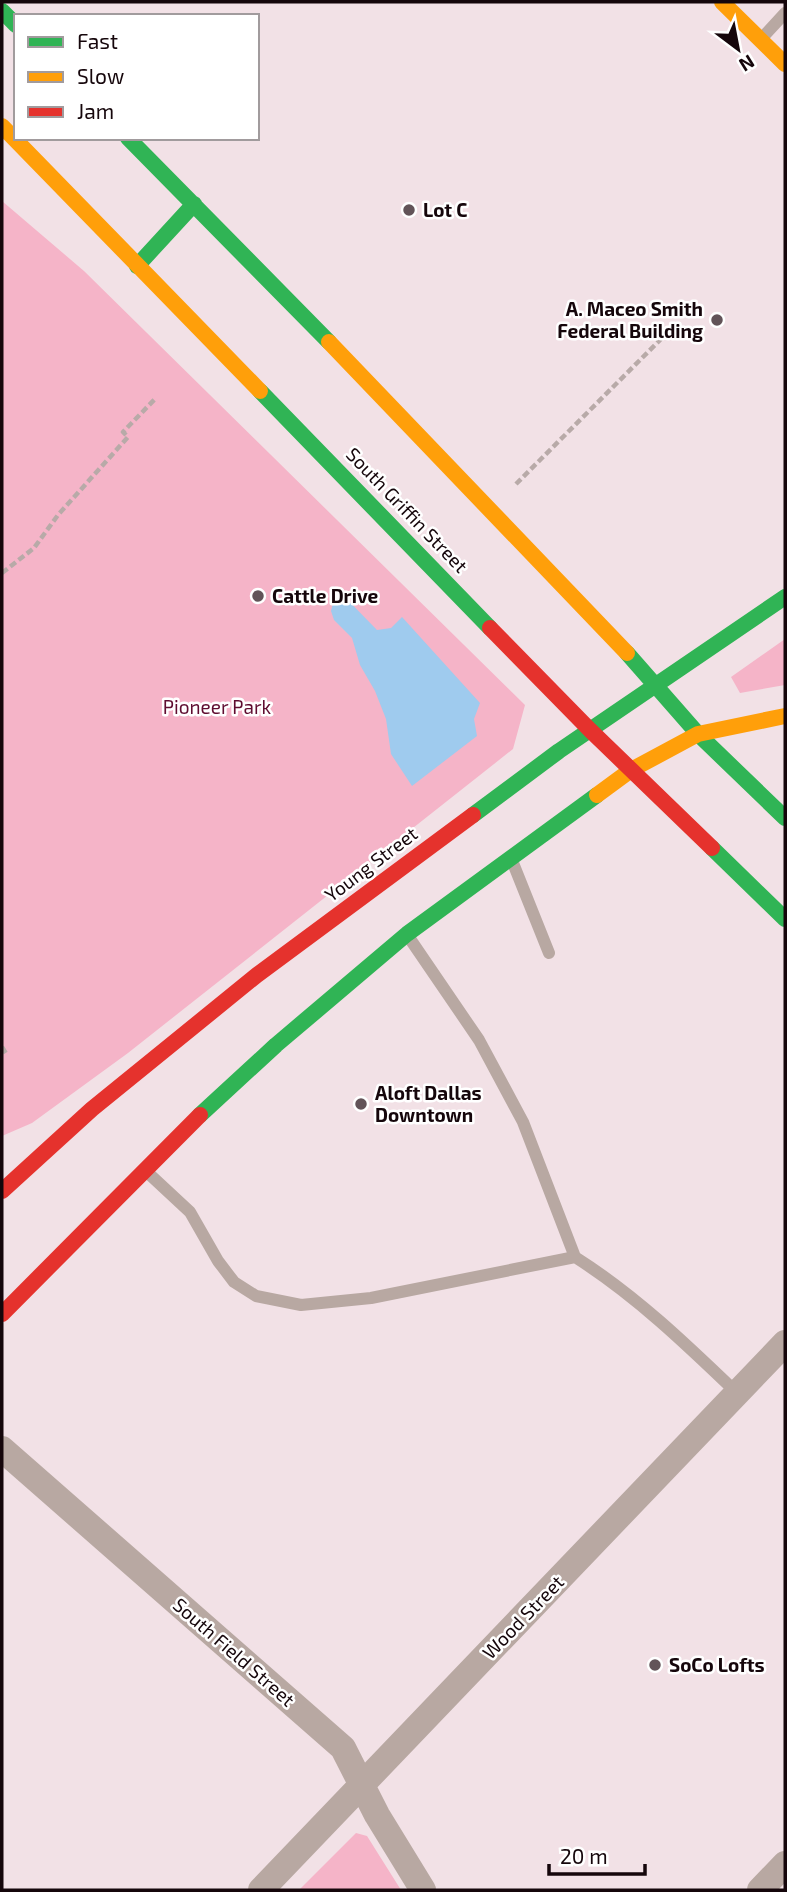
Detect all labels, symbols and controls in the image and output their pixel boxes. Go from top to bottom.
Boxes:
legend [14,14,259,140]
north arrow [703,14,773,84]
text: Fast [77,28,118,53]
text: N [735,50,759,77]
text: Slow [77,63,124,88]
text: Jam [77,98,114,123]
place label: Lot C [423,198,467,221]
marker: Lot C [401,202,417,218]
place label: A. Maceo Smith Federal Building [557,297,703,342]
marker: A. Maceo Smith Federal Building [709,312,725,328]
street label: South Griffin Street [342,442,473,577]
place label: Cattle Drive [272,584,379,607]
marker: Cattle Drive [250,588,266,604]
park label: Pioneer Park [163,695,272,718]
street label: Young Street [320,821,421,906]
place label: Aloft Dallas Downtown [375,1081,482,1126]
marker: Aloft Dallas Downtown [353,1096,369,1112]
street label: Wood Street [477,1570,568,1663]
street label: South Field Street [169,1593,300,1711]
place label: SoCo Lofts [669,1653,765,1676]
marker: SoCo Lofts [647,1657,663,1673]
scale bar [549,1832,645,1876]
text: 20 m [560,1843,608,1868]

